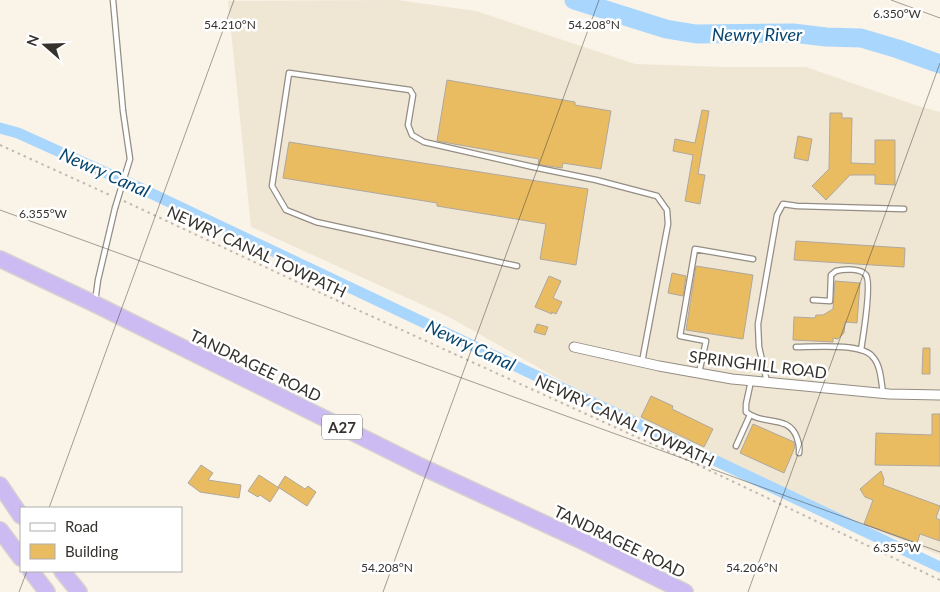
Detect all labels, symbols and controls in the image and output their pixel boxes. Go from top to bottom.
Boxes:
text: 6.350°W [873,6,922,21]
text: 54.210°N [204,17,256,32]
text: 54.208°N [568,17,620,32]
north arrow [20,20,70,70]
water label: Newry River [712,23,803,45]
text: N [22,32,42,48]
water label: Newry Canal [57,142,153,202]
street label: NEWRY CANAL TOWPATH [164,201,350,301]
text: 6.355°W [19,206,68,221]
water label: Newry Canal [423,315,519,375]
street label: TANDRAGEE ROAD [187,325,325,405]
street label: SPRINGHILL ROAD [688,346,828,382]
street label: NEWRY CANAL TOWPATH [532,370,718,470]
road number: A27 [322,414,362,440]
street label: TANDRAGEE ROAD [551,501,689,581]
legend [20,507,182,572]
text: Road [65,517,98,535]
text: 6.355°W [873,540,922,555]
text: Building [65,542,118,560]
text: 54.208°N [361,560,413,575]
text: 54.206°N [726,560,778,575]

